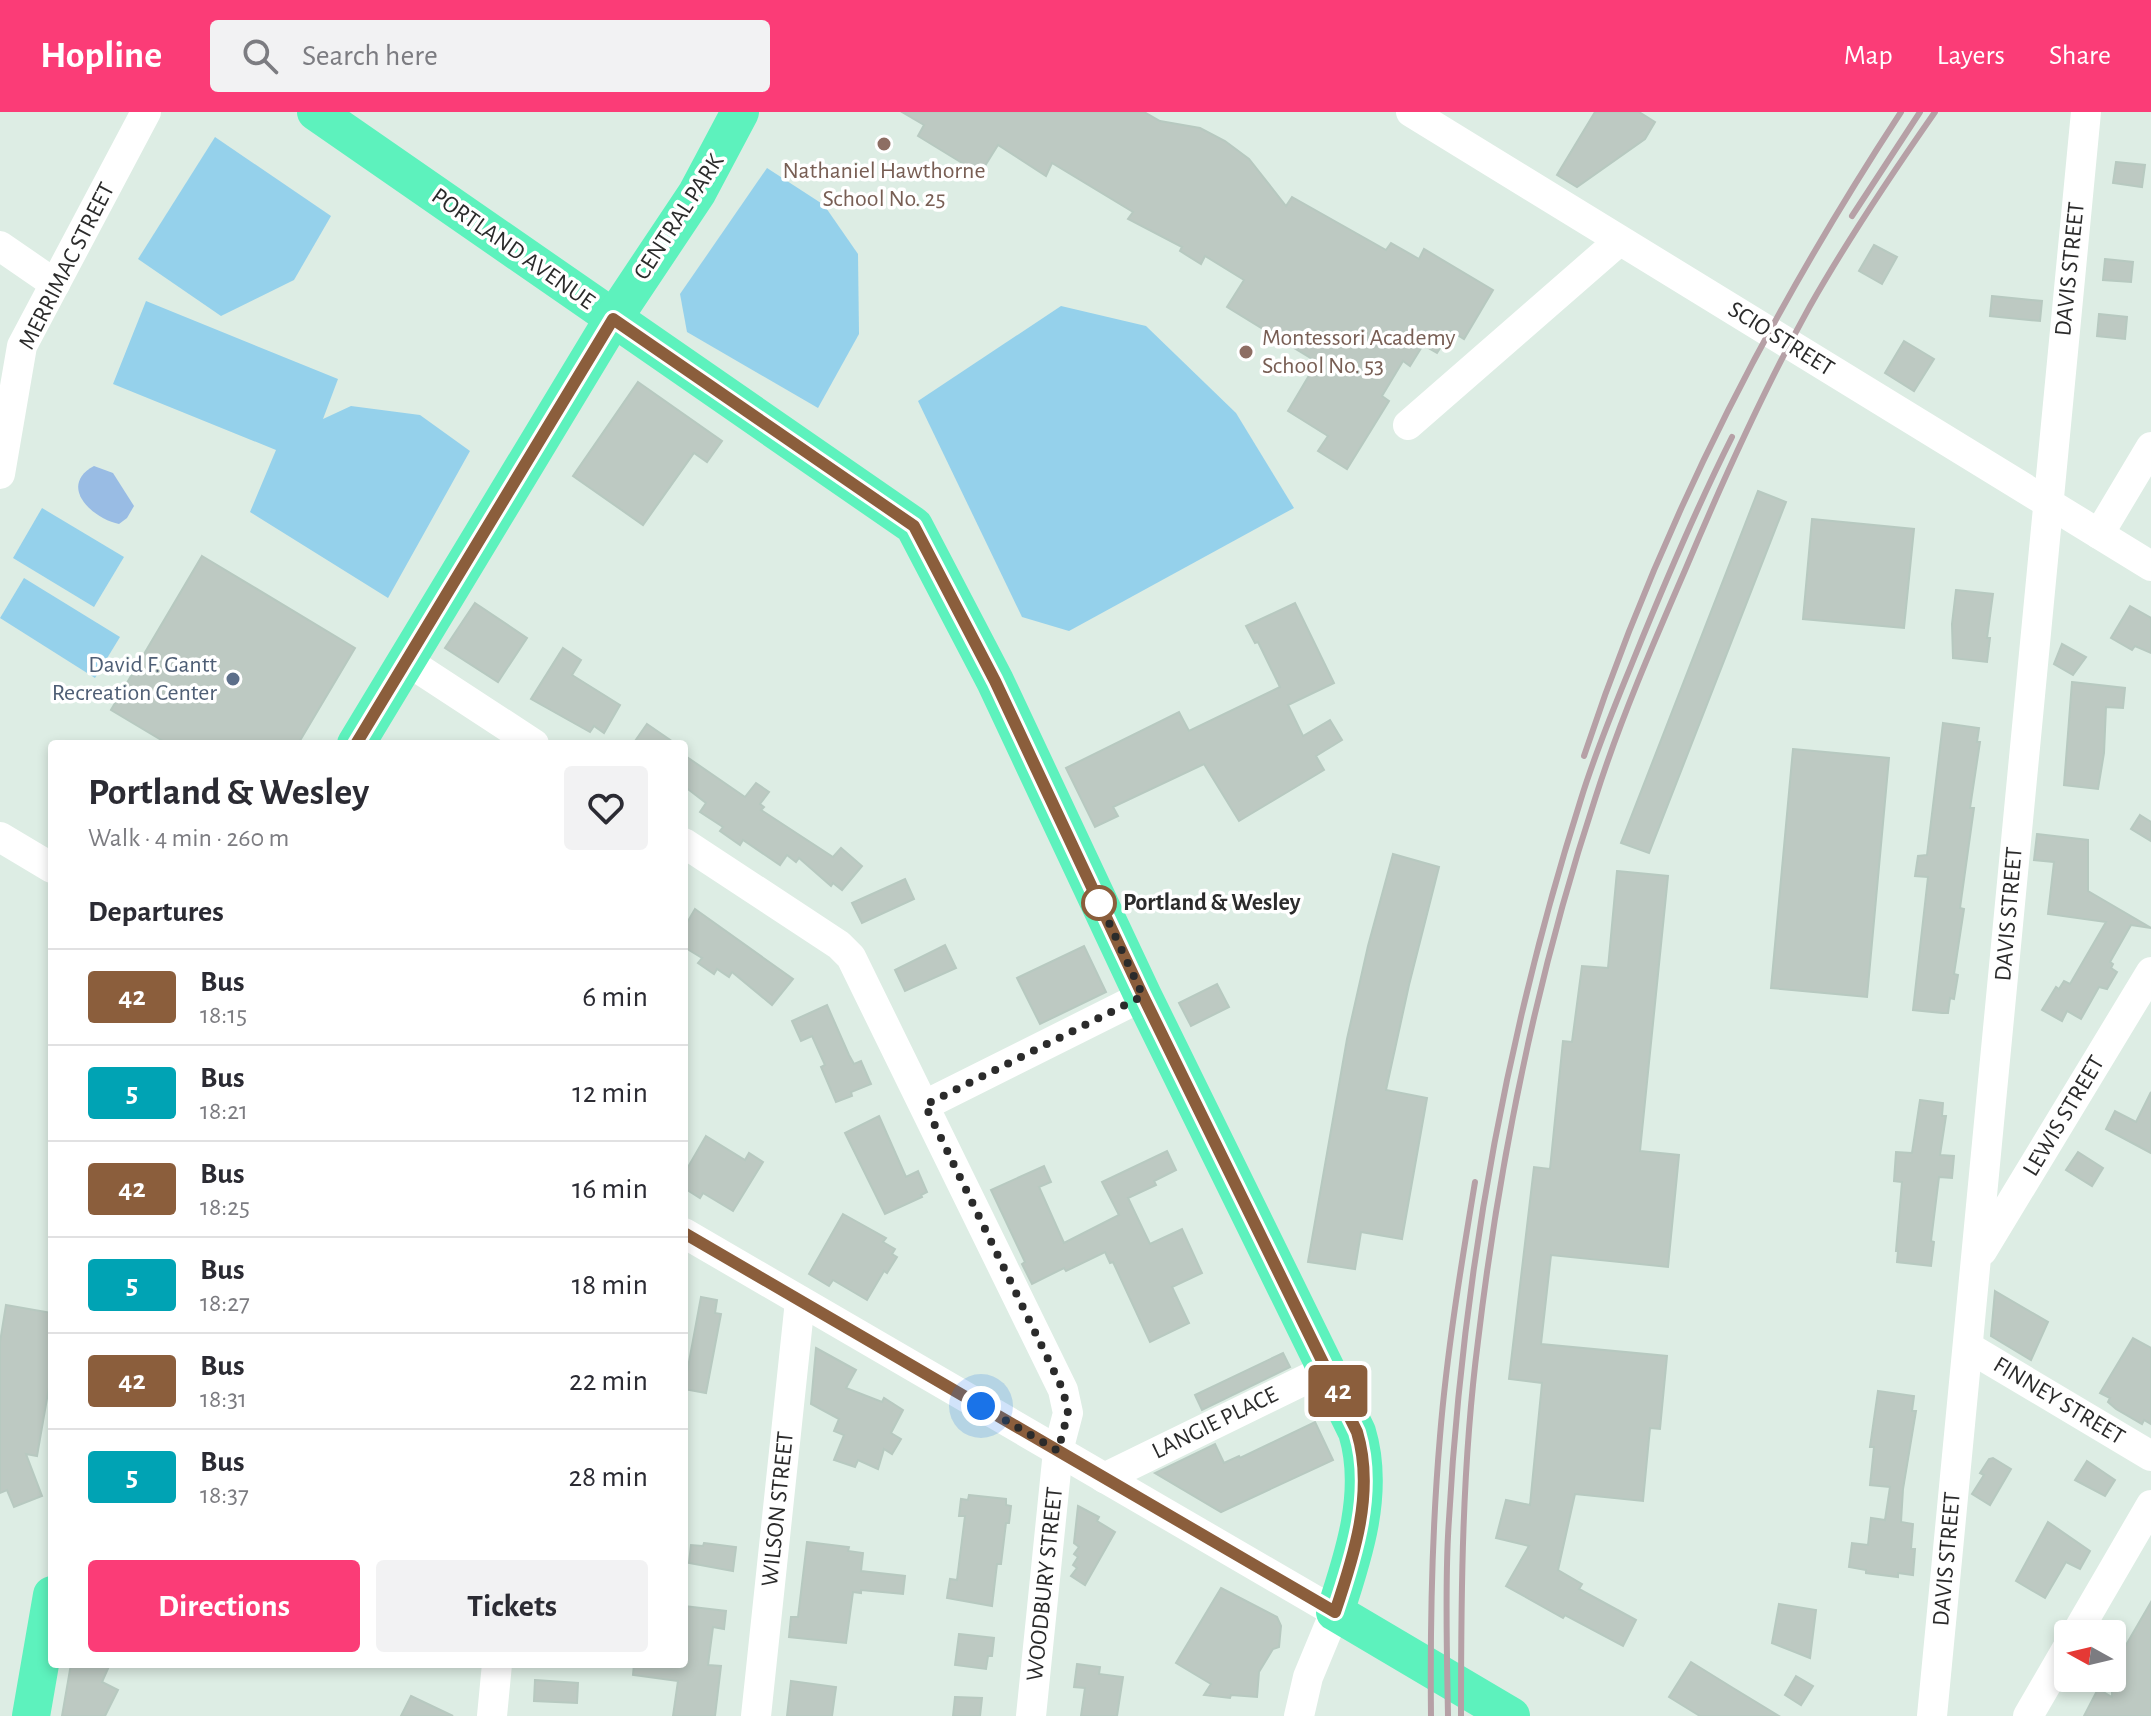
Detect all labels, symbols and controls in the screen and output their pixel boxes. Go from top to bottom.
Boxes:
search box [210,20,770,92]
icon: search [238,34,282,78]
text: Hopline [40,37,162,75]
text: Search here [302,41,438,71]
text: Map [1844,42,1893,70]
text: Layers [1937,42,2005,70]
text: Share [2049,42,2111,70]
marker: Nathaniel Hawthorne School No. 25 [875,135,893,153]
street label: CENTRAL PARK [630,149,729,284]
place label: Nathaniel Hawthorne School No. 25 [783,159,985,211]
street label: MERRIMAC STREET [15,179,119,353]
street label: PORTLAND AVENUE [427,184,599,314]
street label: DAVIS STREET [2051,201,2089,337]
street label: SCIO STREET [1724,297,1838,381]
place label: Montessori Academy School No. 53 [1262,326,1456,378]
marker: Montessori Academy School No. 53 [1237,343,1255,361]
place label: David F. Gantt Recreation Center [52,653,217,705]
marker: David F. Gantt Recreation Center [224,670,242,688]
button: heart [564,766,648,850]
text: Portland & Wesley [88,774,369,812]
text: Walk · 4 min · 260 m [88,825,289,851]
street label: DAVIS STREET [1991,846,2027,982]
marker: Portland & Wesley [1082,886,1116,920]
place label: Portland & Wesley [1123,891,1301,915]
text: Departures [88,897,224,927]
text: Bus [200,967,245,997]
text: 6 min [582,982,648,1012]
text: 42 [118,983,146,1011]
text: 18:15 [200,1002,247,1028]
street label: LEWIS STREET [2019,1051,2109,1180]
text: Bus [200,1063,245,1093]
text: 12 min [572,1078,648,1108]
text: 5 [126,1079,138,1107]
text: 18:21 [200,1098,248,1124]
text: Bus [200,1159,245,1189]
text: 16 min [572,1174,648,1204]
text: 42 [118,1175,146,1203]
text: 18:25 [200,1194,250,1220]
text: Bus [200,1255,245,1285]
text: 18 min [572,1270,648,1300]
text: 5 [126,1271,138,1299]
text: 18:27 [200,1290,250,1316]
text: Bus [200,1351,245,1381]
street label: FINNEY STREET [1989,1352,2129,1450]
line badge: 42 [1302,1365,1374,1417]
text: 22 min [569,1366,648,1396]
text: 42 [118,1367,146,1395]
text: 42 [1324,1377,1352,1405]
street label: LANGIE PLACE [1149,1382,1282,1464]
text: 18:31 [200,1386,247,1412]
your location [961,1386,1001,1426]
street label: WILSON STREET [758,1430,798,1588]
text: Bus [200,1447,245,1477]
text: 28 min [568,1462,648,1492]
text: 5 [126,1463,138,1491]
text: 18:37 [200,1482,249,1508]
street label: WOODBURY STREET [1023,1485,1067,1682]
street label: DAVIS STREET [1929,1491,1965,1627]
button: Directions [88,1560,360,1652]
button: Tickets [376,1560,648,1652]
north arrow [2054,1620,2126,1692]
map controls [2054,1620,2126,1692]

